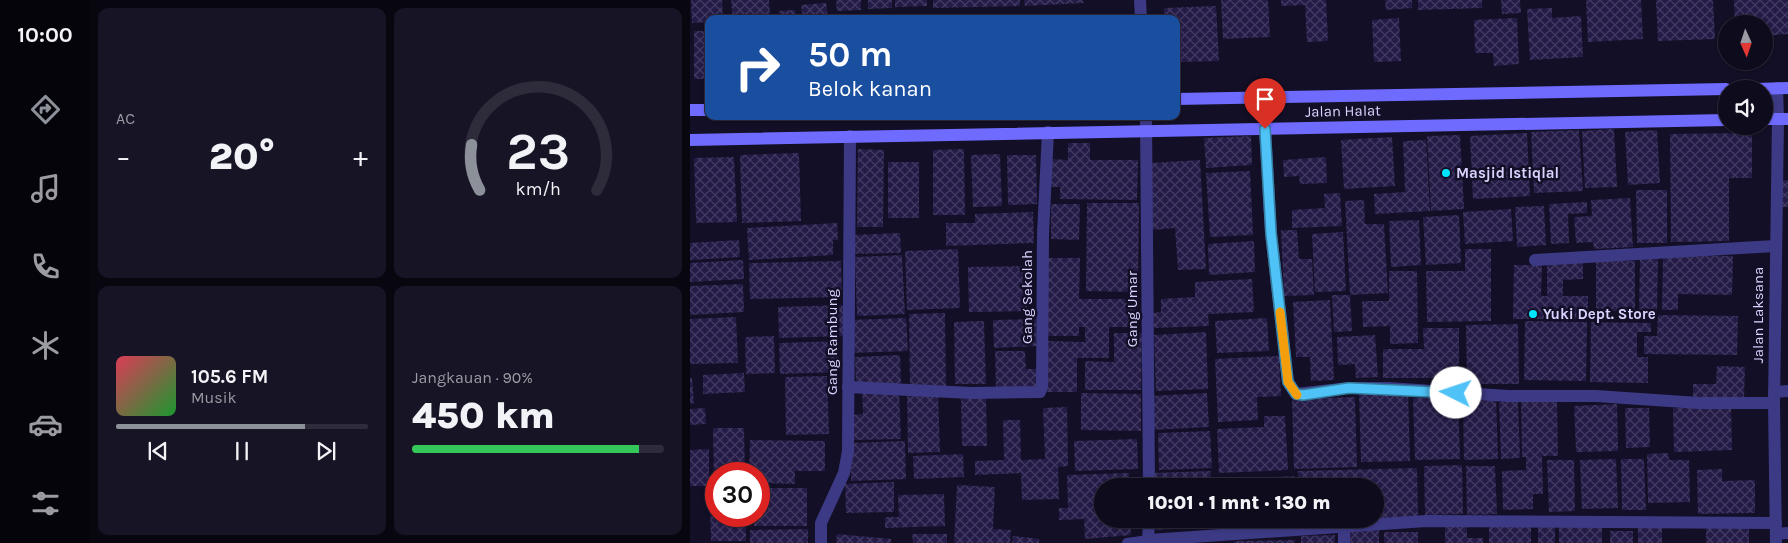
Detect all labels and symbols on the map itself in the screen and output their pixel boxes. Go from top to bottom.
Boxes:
north arrow [1718,15,1772,70]
pin [1244,78,1286,129]
street label: Jalan Halat [1305,101,1381,121]
place label: Masjid Istiqlal [1456,164,1559,182]
marker: Masjid Istiqlal [1440,167,1452,179]
street label: Gang Sekolah [1018,250,1036,344]
street label: Jalan Laksana [1749,267,1767,363]
street label: Gang Umar [1123,270,1141,347]
street label: Gang Rambung [823,288,841,395]
place label: Yuki Dept. Store [1543,305,1656,323]
marker: Yuki Dept. Store [1527,308,1539,320]
position arrow [1429,366,1481,418]
speed limit sign: 30 [705,462,770,527]

